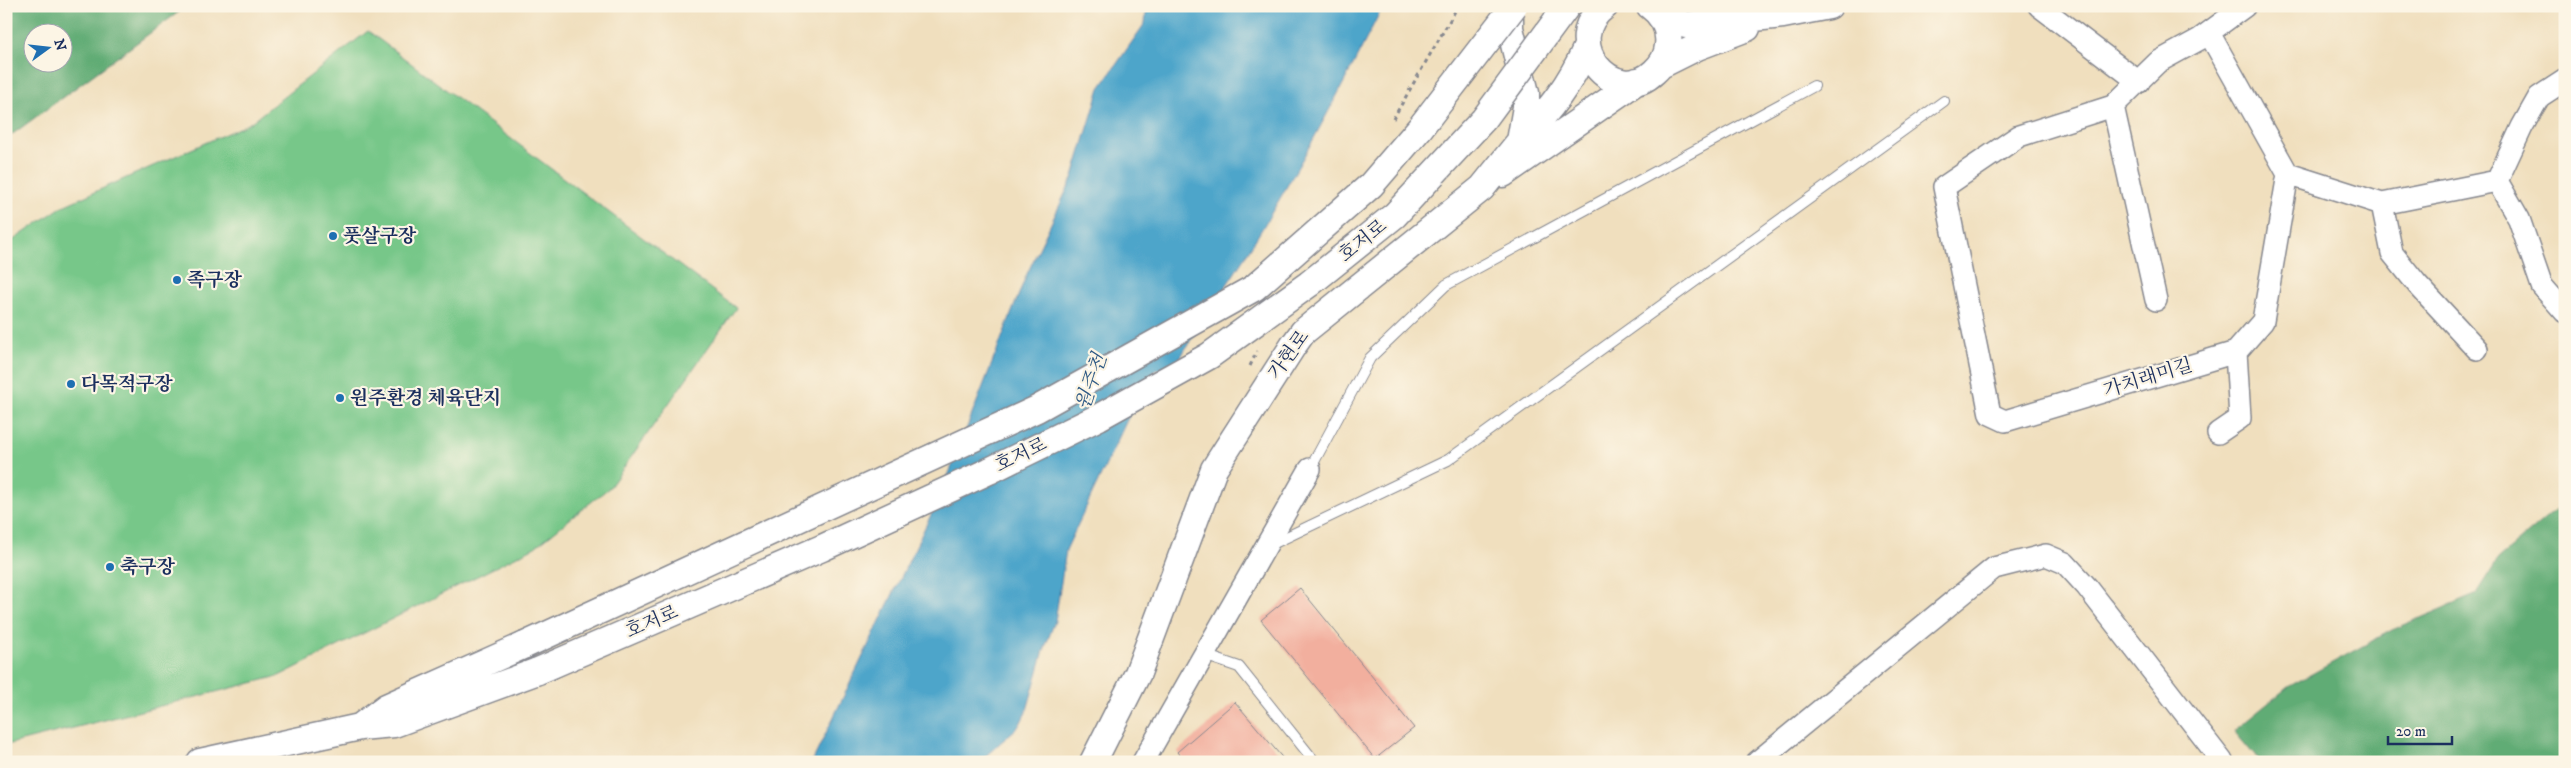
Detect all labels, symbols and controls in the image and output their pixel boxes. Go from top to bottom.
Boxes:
north arrow [22,22,72,72]
text: N [49,37,70,53]
street label: 호저로 [1334,215,1392,267]
place label: 풋살구장 [343,225,417,248]
marker: 풋살구장 [327,230,339,242]
place label: 족구장 [187,269,243,292]
marker: 족구장 [171,274,183,286]
street label: 가현로 [1264,326,1314,384]
water label: 원주천 [1071,349,1114,413]
street label: 가치래미길 [2101,354,2195,402]
place label: 다목적구장 [81,373,173,396]
marker: 다목적구장 [65,378,77,390]
place label: 원주환경 체육단지 [350,387,501,410]
marker: 원주환경 체육단지 [334,392,346,404]
street label: 호저로 [991,433,1051,477]
place label: 축구장 [120,556,176,579]
marker: 축구장 [104,561,116,573]
street label: 호저로 [622,601,682,643]
scale bar [2388,713,2452,745]
text: 20 m [2396,722,2426,741]

